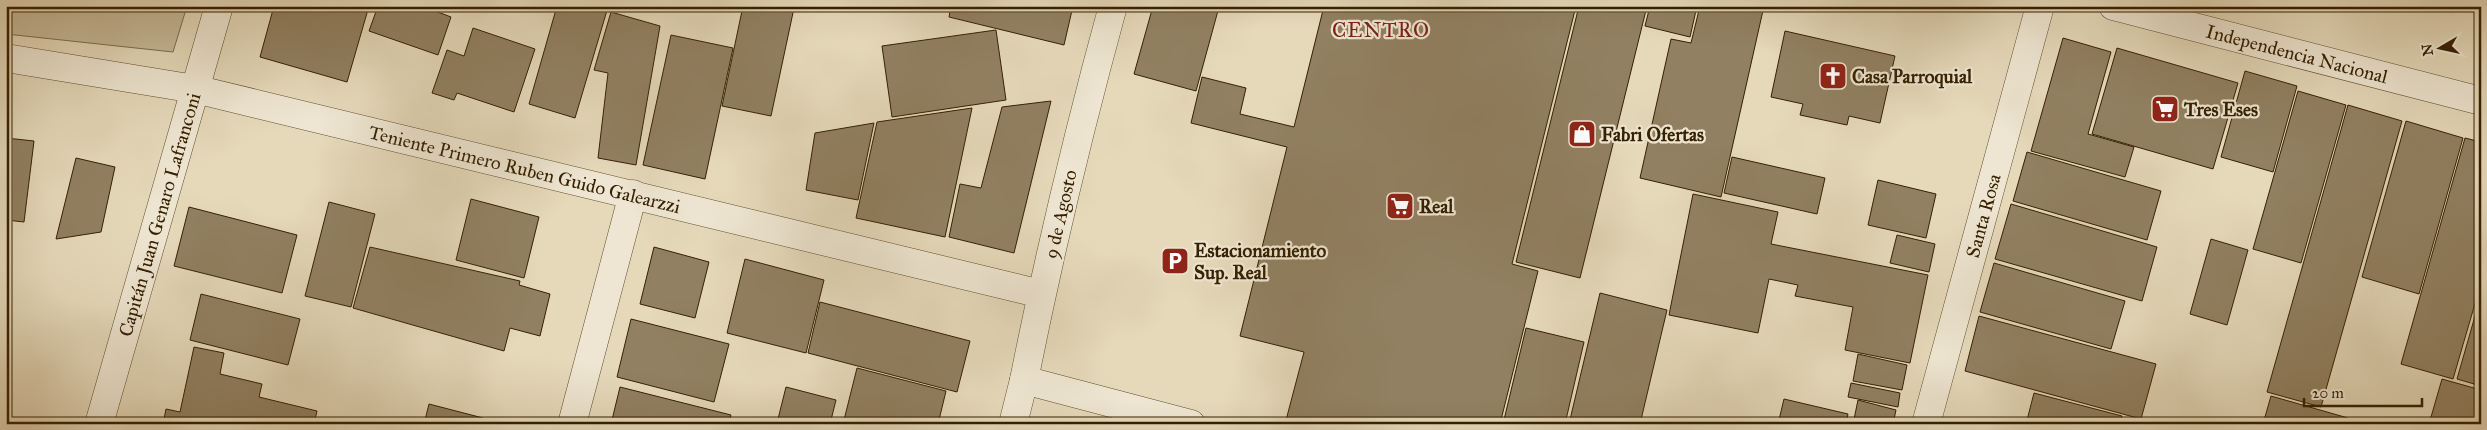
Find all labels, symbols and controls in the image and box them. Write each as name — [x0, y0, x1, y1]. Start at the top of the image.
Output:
district label: CENTRO — [1332, 17, 1430, 43]
street label: Independencia Nacional — [2204, 19, 2391, 89]
north arrow — [2414, 22, 2464, 72]
text: N — [2418, 43, 2437, 57]
church icon: Casa Parroquial — [1818, 61, 1848, 91]
place label: Casa Parroquial — [1852, 65, 1973, 89]
street label: Capitán Juan Genaro Lafranconi — [114, 90, 206, 339]
supermarket icon: Tres Eses — [2150, 94, 2180, 124]
place label: Tres Eses — [2183, 98, 2258, 121]
shop icon: Fabri Ofertas — [1567, 119, 1597, 149]
street label: Teniente Primero Ruben Guido Galearzzi — [367, 121, 683, 218]
place label: Fabri Ofertas — [1601, 123, 1704, 146]
street label: 9 de Agosto — [1039, 167, 1083, 261]
street label: Santa Rosa — [1961, 170, 2006, 260]
supermarket icon: Real — [1385, 191, 1415, 221]
place label: Real — [1419, 195, 1454, 218]
place label: Estacionamiento Sup. Real — [1194, 239, 1326, 285]
parking icon: Estacionamiento Sup. Real — [1160, 246, 1190, 276]
scale bar — [2304, 375, 2422, 407]
text: 20 m — [2312, 384, 2344, 402]

